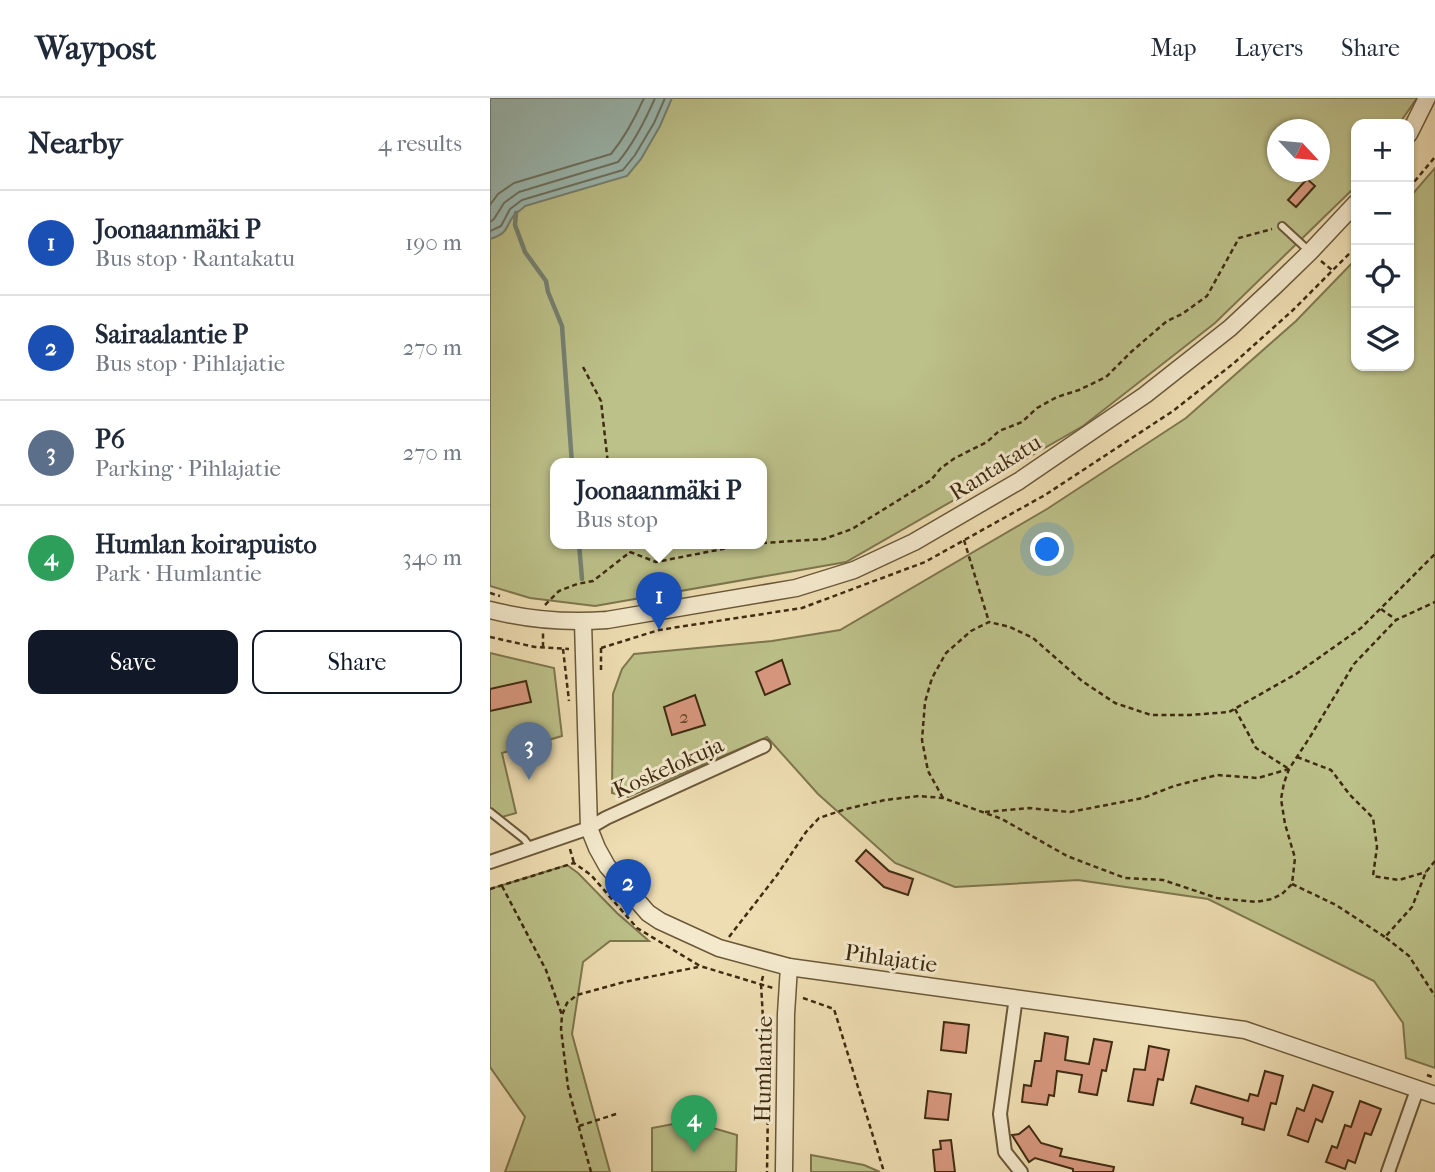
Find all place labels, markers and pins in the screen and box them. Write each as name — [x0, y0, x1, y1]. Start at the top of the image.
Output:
pin: 1 — [636, 572, 682, 630]
pin: 3 — [506, 722, 552, 780]
pin: 2 — [605, 859, 651, 917]
pin: 4 — [671, 1095, 717, 1153]

